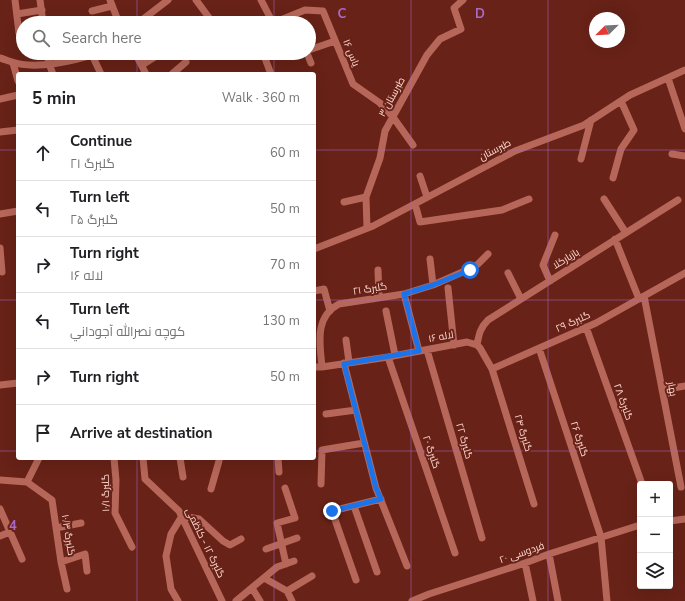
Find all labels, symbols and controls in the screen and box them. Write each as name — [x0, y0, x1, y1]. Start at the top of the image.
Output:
text: C — [338, 5, 347, 23]
text: D — [475, 5, 485, 23]
north arrow — [589, 12, 625, 48]
search box — [16, 16, 316, 60]
icon: search — [30, 27, 52, 49]
text: Search here — [62, 28, 142, 48]
street label: یاس ۱۶ — [339, 37, 363, 69]
street label: طبرستان ۳ — [375, 75, 409, 119]
text: 5 min — [32, 87, 76, 110]
text: Walk · 360 m — [222, 89, 300, 107]
text: Continue — [70, 131, 132, 151]
street label: طبرستان — [477, 136, 513, 164]
icon: ahead — [32, 142, 54, 164]
text: 60 m — [270, 144, 300, 162]
text: گلبرگ ۲۱ — [70, 155, 115, 173]
text: Turn left — [70, 187, 129, 207]
icon: left — [32, 198, 54, 220]
text: 50 m — [270, 200, 300, 218]
text: گلبرگ ۲۵ — [70, 211, 118, 229]
text: Turn right — [70, 243, 139, 263]
street label: بازیارکلا — [550, 245, 582, 273]
icon: right — [32, 254, 54, 276]
text: 70 m — [270, 256, 300, 274]
route start — [461, 261, 479, 279]
text: لاله ۱۶ — [70, 267, 103, 285]
street label: گلبرگ ۲۱ — [352, 279, 388, 299]
text: Turn left — [70, 299, 129, 319]
street label: گلبرگ ۲۹ — [553, 308, 593, 336]
icon: left — [32, 310, 54, 332]
text: 130 m — [262, 312, 300, 330]
text: كوچه نصرالله آجوداني — [70, 323, 185, 341]
street label: لاله ۱۶ — [427, 328, 455, 346]
icon: right — [32, 366, 54, 388]
text: Turn right — [70, 367, 139, 387]
text: 50 m — [270, 368, 300, 386]
street label: بهار — [664, 379, 680, 398]
street label: گلبرگ ۲۸ — [610, 382, 636, 422]
street label: گلبرگ ۲۴ — [511, 413, 535, 453]
street label: گلبرگ ۲۶ — [567, 420, 591, 458]
street label: گلبرگ ۲۲ — [452, 421, 476, 461]
icon: arrive — [32, 422, 54, 444]
text: Arrive at destination — [70, 423, 213, 443]
street label: گلبرگ ۲۰ — [419, 434, 443, 470]
street label: گلبرگ ۱۰/۱ — [99, 474, 113, 512]
map controls — [637, 481, 673, 589]
button: + — [637, 481, 673, 517]
route end — [323, 502, 341, 520]
street label: گلبرگ ۱۲ - کاظمی — [182, 506, 228, 580]
street label: گلبرگ ۱۰/۳ — [58, 513, 78, 557]
text: 4 — [9, 517, 17, 535]
button: − — [637, 517, 673, 553]
street label: فردوسی ۲۰ — [498, 539, 546, 567]
button: layers — [637, 553, 673, 589]

